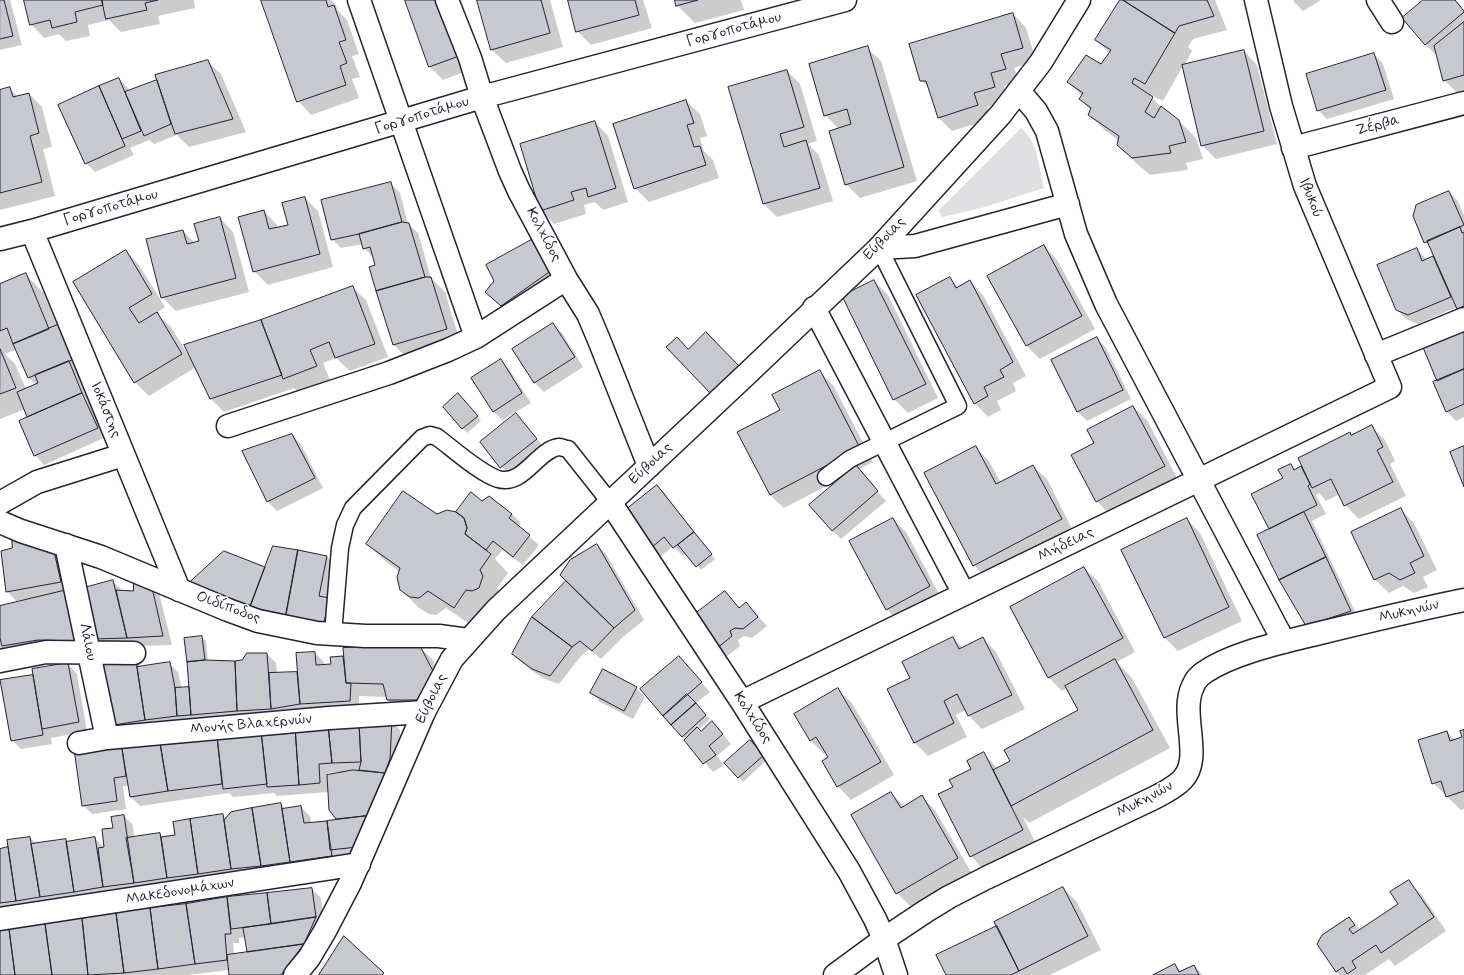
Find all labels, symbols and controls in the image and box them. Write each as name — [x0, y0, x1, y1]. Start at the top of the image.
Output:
street label: Γοργοποτάμου — [684, 9, 784, 51]
street label: Γοργοποτάμου — [373, 93, 471, 139]
street label: Ζέρβα — [1354, 112, 1402, 140]
street label: Ιβυκού — [1294, 175, 1326, 221]
street label: Γοργοποτάμου — [62, 186, 160, 230]
street label: Κολχίδος — [521, 205, 565, 265]
street label: Εύβοιας — [860, 214, 910, 264]
street label: Ιοκάστης — [86, 379, 124, 441]
street label: Εύβοιας — [625, 439, 677, 489]
street label: Μήδειας — [1035, 524, 1097, 566]
street label: Οιδίποδος — [193, 588, 263, 628]
street label: Μυκηνών — [1377, 596, 1441, 628]
street label: Λάιου — [74, 621, 100, 663]
street label: Εύβοιας — [412, 671, 452, 727]
street label: Κολχίδος — [728, 689, 776, 747]
street label: Μονής Βλαχερνών — [189, 711, 313, 739]
street label: Μυκηνών — [1114, 778, 1176, 822]
street label: Μακεδονομάχων — [125, 875, 235, 909]

